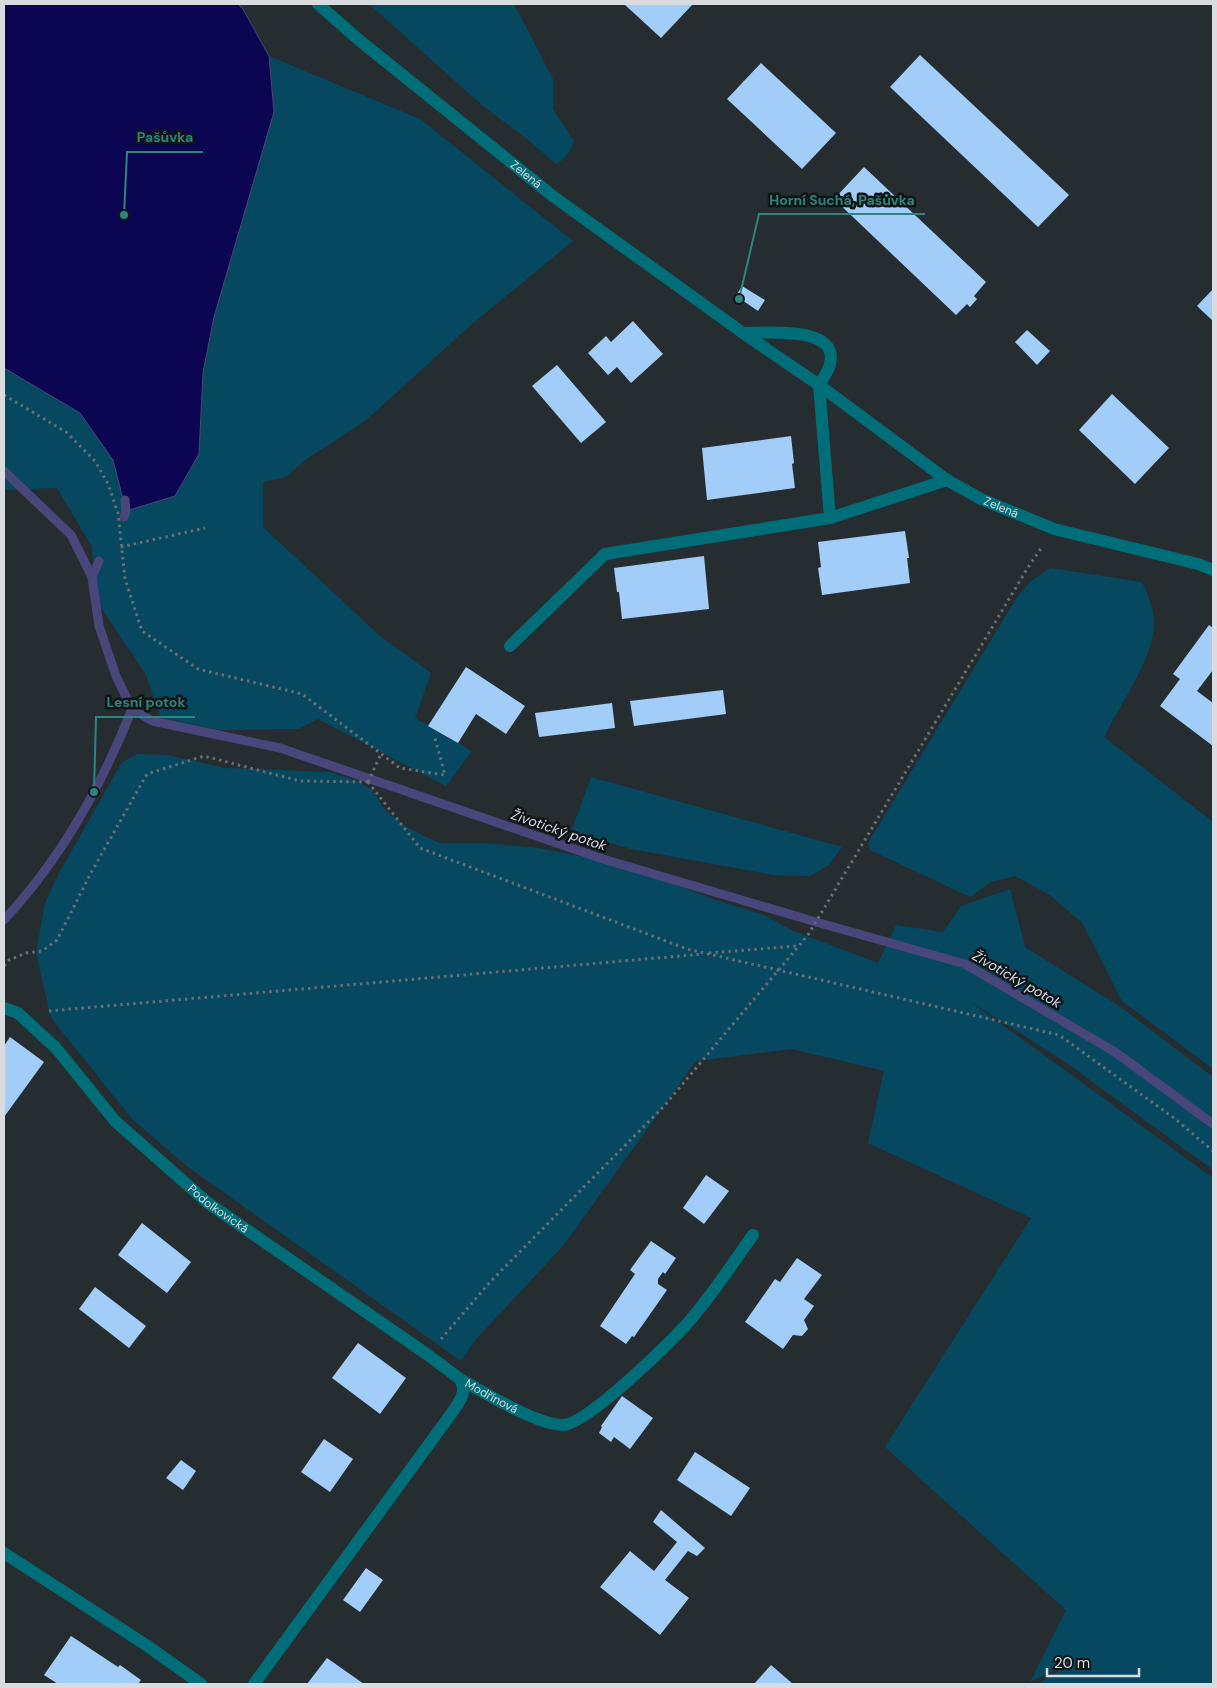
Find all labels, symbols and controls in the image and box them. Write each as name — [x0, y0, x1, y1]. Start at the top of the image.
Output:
callout: Pašůvka — [127, 123, 203, 152]
text: Pašůvka — [137, 128, 193, 146]
street label: Zelená — [507, 157, 545, 192]
callout: Horní Suchá, Pašůvka — [759, 185, 925, 214]
text: Horní Suchá, Pašůvka — [769, 191, 915, 209]
street label: Zelená — [981, 493, 1021, 522]
callout: Lesní potok — [96, 688, 195, 717]
text: Lesní potok — [107, 693, 185, 711]
water label: Životický potok — [509, 805, 610, 855]
water label: Životický potok — [969, 946, 1065, 1012]
street label: Podolkovická — [184, 1181, 252, 1237]
street label: Modřínová — [462, 1375, 521, 1417]
scale bar — [1047, 1646, 1140, 1678]
text: 20 m — [1054, 1653, 1090, 1673]

